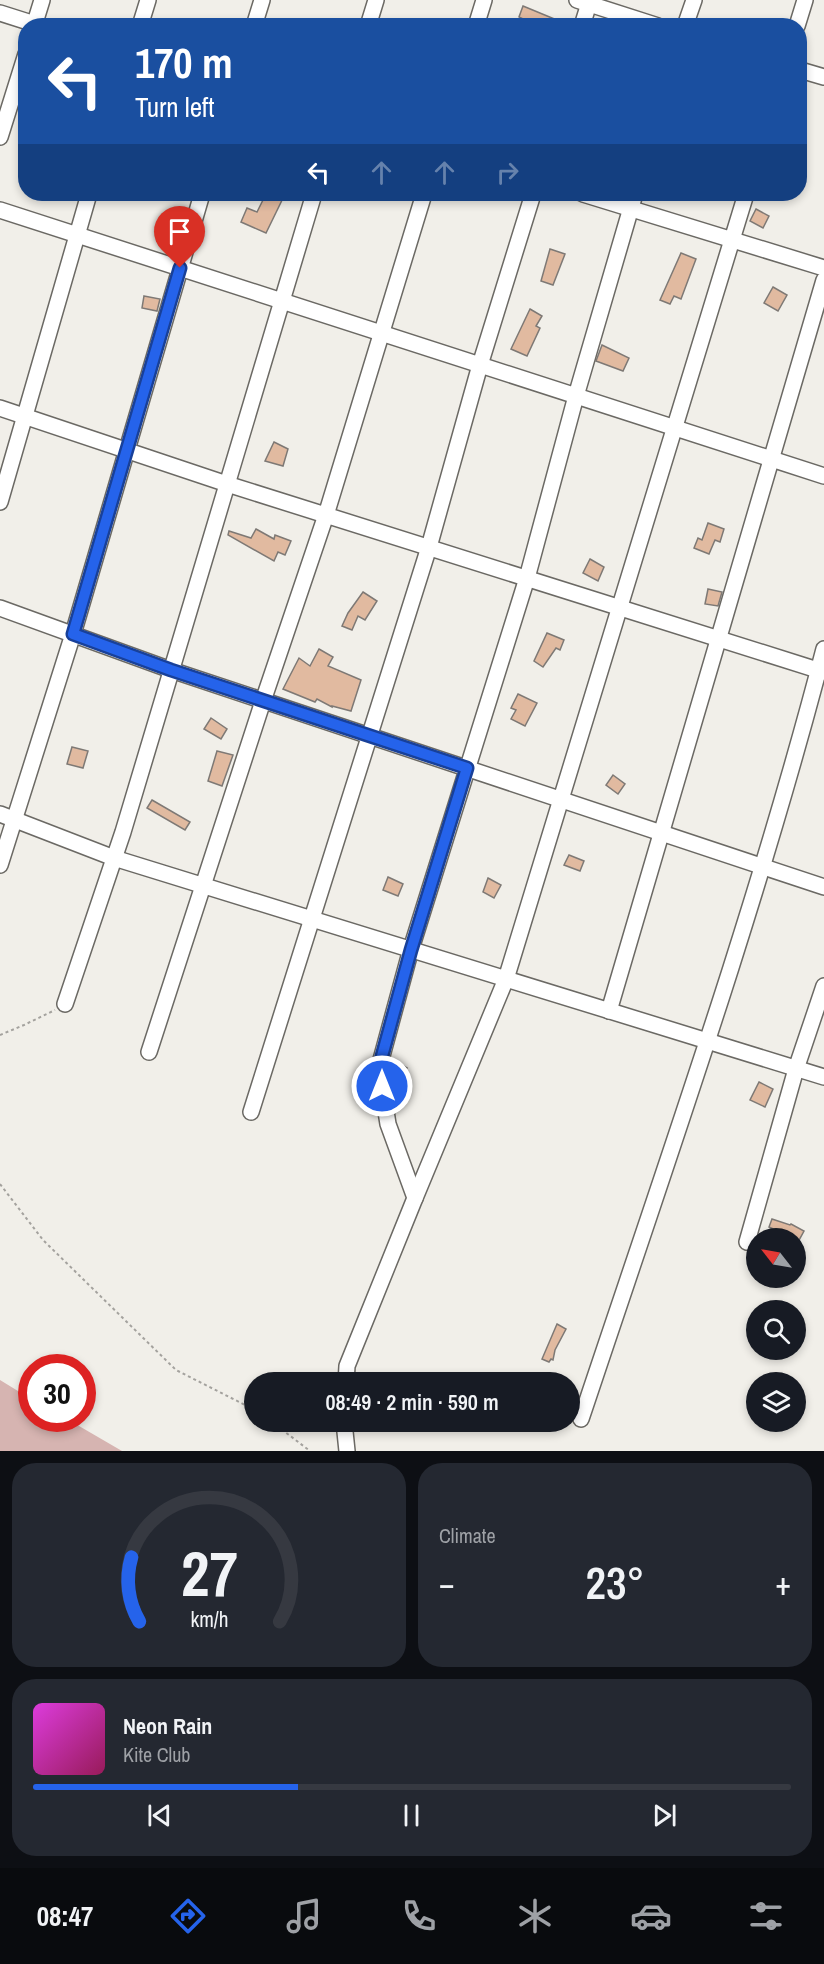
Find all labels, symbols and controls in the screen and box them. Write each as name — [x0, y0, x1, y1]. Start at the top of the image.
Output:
text: 170 m — [135, 35, 233, 91]
icon: left — [36, 42, 114, 120]
text: Turn left — [135, 89, 214, 125]
icon: left — [302, 156, 335, 189]
icon: ahead — [365, 156, 398, 189]
icon: ahead — [428, 156, 461, 189]
icon: right — [491, 156, 524, 189]
pin — [154, 206, 205, 268]
icon: arrive — [163, 215, 196, 248]
position arrow — [350, 1054, 414, 1118]
north arrow — [746, 1228, 806, 1288]
map controls — [746, 1228, 806, 1432]
button: search — [746, 1300, 806, 1360]
speed limit sign: 30 — [18, 1354, 96, 1432]
button: layers — [746, 1372, 806, 1432]
text: 08:49 · 2 min · 590 m — [325, 1387, 499, 1417]
text: Climate — [439, 1522, 496, 1549]
text: 27 — [181, 1531, 237, 1615]
text: 23° — [585, 1552, 645, 1613]
text: − — [439, 1561, 455, 1605]
text: + — [775, 1561, 791, 1605]
text: km/h — [190, 1605, 228, 1634]
text: Neon Rain — [123, 1711, 212, 1741]
text: Kite Club — [123, 1741, 190, 1768]
icon: previous — [143, 1799, 176, 1832]
icon: pause — [395, 1799, 428, 1832]
icon: next — [648, 1799, 681, 1832]
icon: directions — [167, 1895, 209, 1937]
icon: music — [283, 1895, 325, 1937]
icon: phone — [398, 1895, 440, 1937]
icon: climate — [514, 1895, 556, 1937]
icon: car — [630, 1895, 672, 1937]
icon: filters — [745, 1895, 787, 1937]
text: 08:47 — [37, 1898, 93, 1934]

